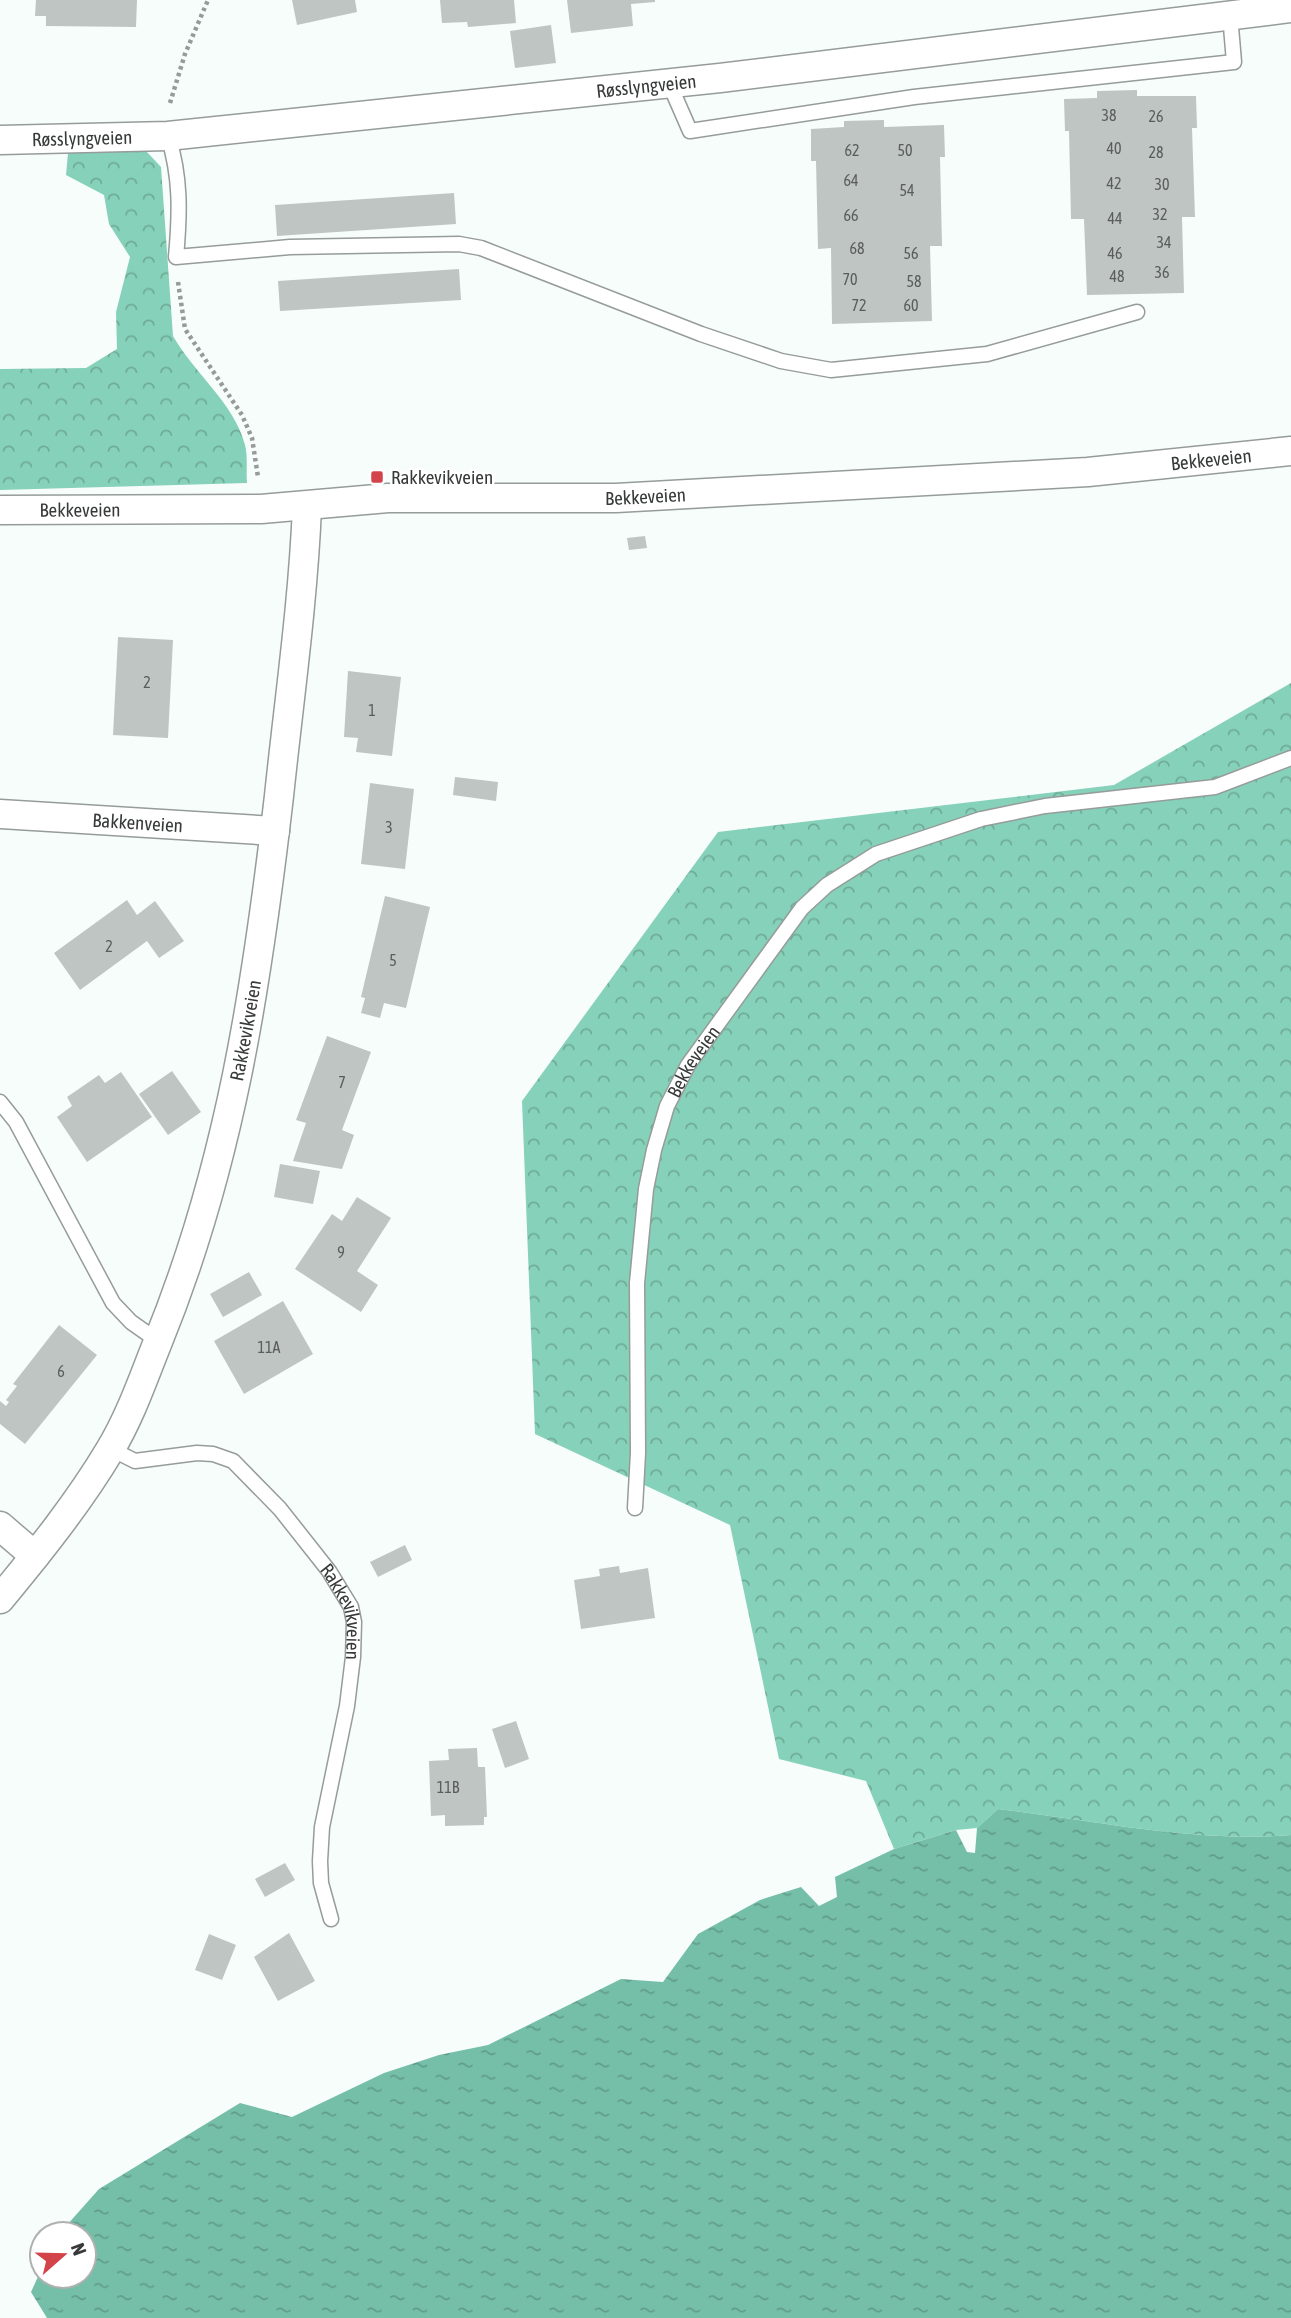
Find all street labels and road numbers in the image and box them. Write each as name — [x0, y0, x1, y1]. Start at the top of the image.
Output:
street label: Røsslyngveien — [595, 70, 697, 102]
street label: Røsslyngveien — [31, 126, 132, 150]
street label: Bekkeveien — [1170, 444, 1253, 474]
street label: Bekkeveien — [605, 483, 687, 509]
street label: Bekkeveien — [39, 499, 121, 521]
street label: Bakkenveien — [92, 809, 184, 836]
street label: Rakkevikveien — [225, 978, 265, 1083]
street label: Bekkeveien — [662, 1021, 724, 1101]
street label: Rakkevikveien — [316, 1559, 365, 1660]

